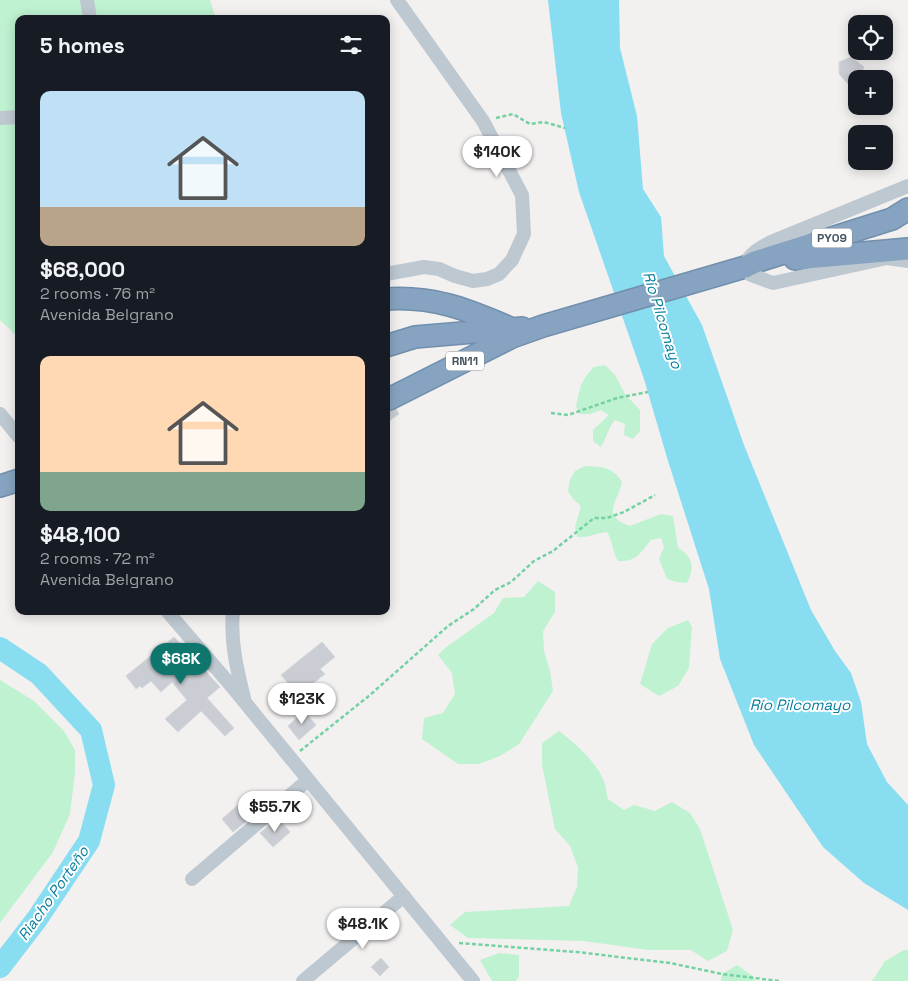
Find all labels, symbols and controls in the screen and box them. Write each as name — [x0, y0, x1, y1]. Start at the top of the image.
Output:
map controls — [848, 15, 893, 170]
button: locate — [848, 15, 893, 60]
icon: filters — [337, 31, 365, 59]
text: 5 homes — [40, 32, 125, 59]
button: + — [848, 70, 893, 115]
icon: home — [158, 123, 248, 213]
button: − — [848, 125, 893, 170]
pin: $140K — [462, 136, 532, 178]
text: $140K — [473, 141, 521, 162]
road number: PY09 — [812, 228, 852, 248]
text: $68,000 — [40, 256, 125, 283]
water label: Río Pilcomayo — [639, 269, 687, 372]
text: 2 rooms · 76 m² — [40, 283, 155, 304]
text: Avenida Belgrano — [40, 304, 174, 325]
road number: RN11 — [446, 352, 484, 371]
icon: home — [158, 388, 248, 478]
text: $48,100 — [40, 521, 120, 548]
text: 2 rooms · 72 m² — [40, 548, 155, 569]
text: Avenida Belgrano — [40, 569, 174, 590]
pin: $68K — [151, 642, 211, 685]
text: $68K — [161, 648, 201, 669]
pin: $123K — [267, 682, 337, 725]
text: $123K — [279, 688, 325, 709]
water label: Río Pilcomayo — [750, 695, 851, 714]
pin: $55.7K — [234, 790, 316, 833]
text: $55.7K — [249, 796, 301, 817]
water label: Riacho Porteño — [14, 842, 93, 944]
pin: $48.1K — [322, 908, 404, 950]
text: $48.1K — [338, 913, 388, 934]

